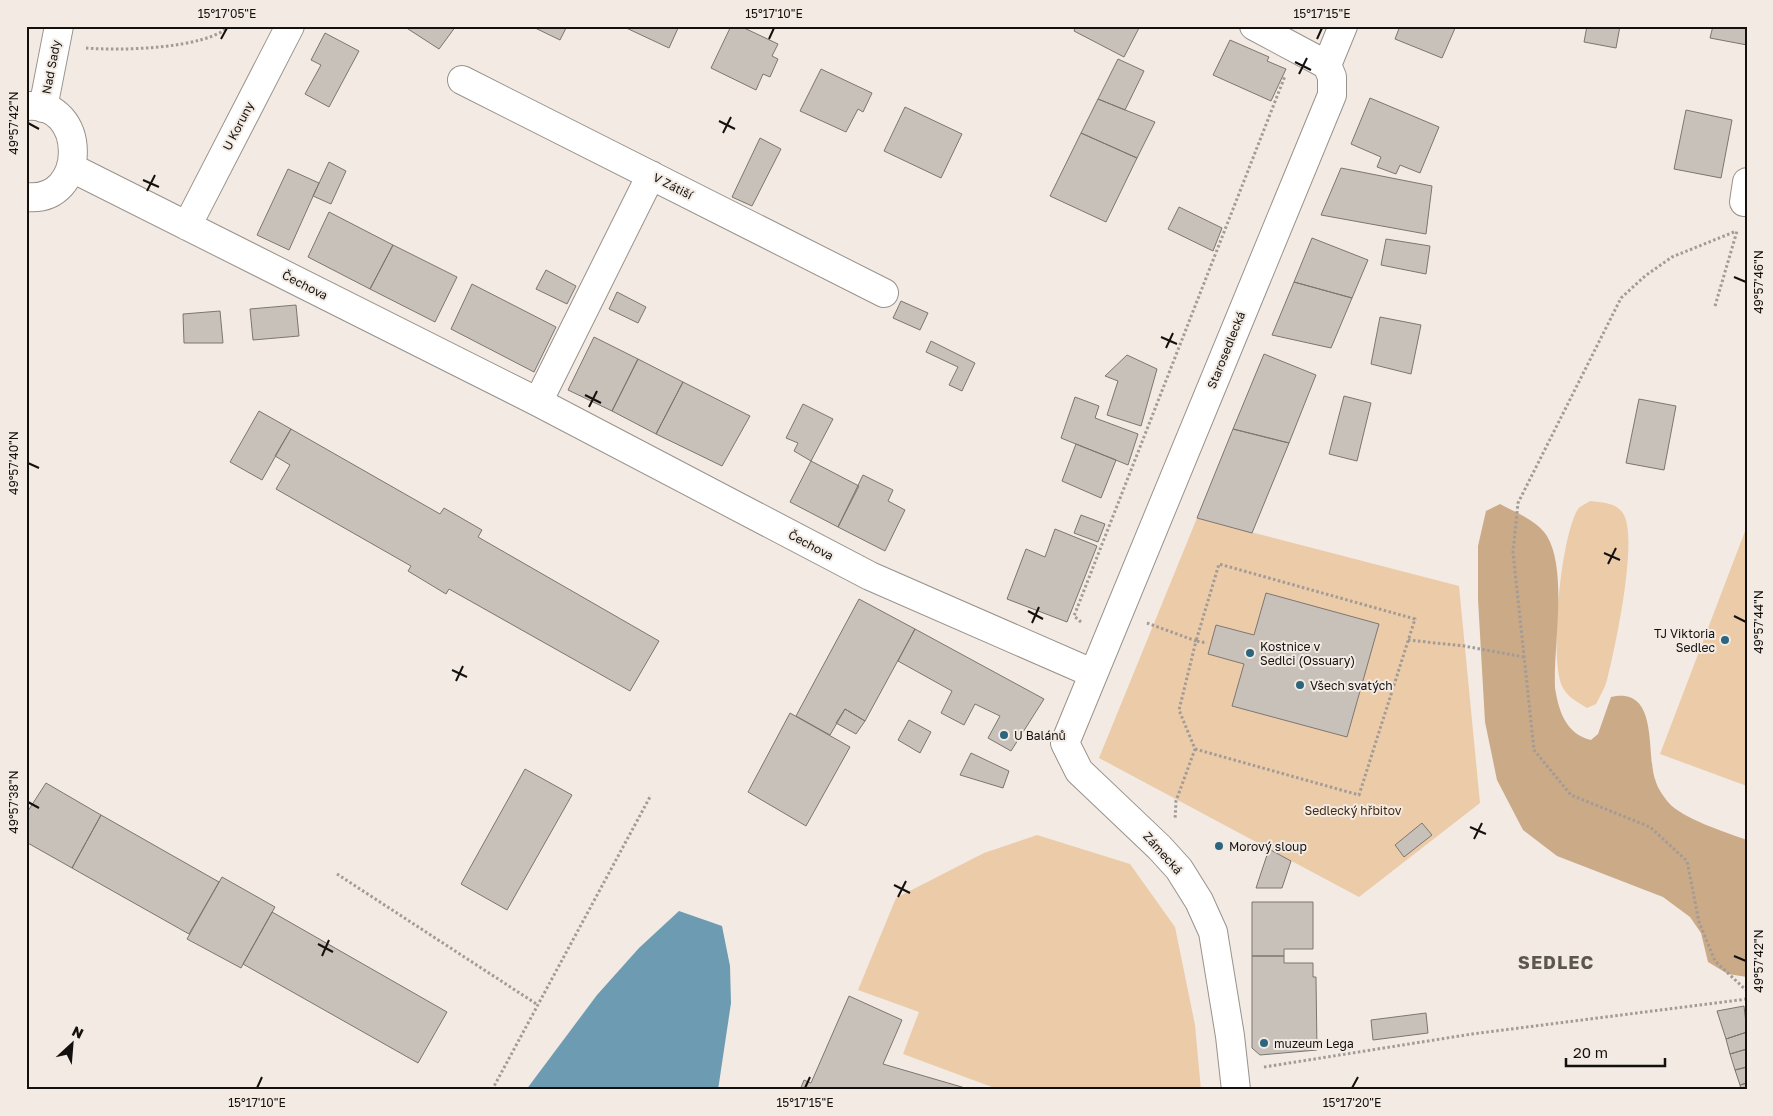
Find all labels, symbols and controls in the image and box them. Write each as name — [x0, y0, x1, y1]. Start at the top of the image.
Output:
text: 15°17'05"E — [198, 6, 256, 21]
text: 15°17'10"E — [745, 6, 803, 21]
text: 15°17'15"E — [1293, 6, 1351, 21]
street label: Nad Sady — [38, 38, 64, 95]
text: 49°57'42"N — [6, 91, 21, 155]
street label: U Koruny — [219, 99, 257, 153]
street label: V Zátiší — [651, 170, 696, 203]
text: 49°57'46"N — [1751, 250, 1766, 314]
street label: Čechova — [280, 267, 330, 303]
street label: Starosedlecká — [1204, 309, 1248, 391]
text: 49°57'40"N — [6, 431, 21, 495]
street label: Čechova — [786, 527, 836, 563]
text: 49°57'44"N — [1751, 590, 1766, 654]
place label: TJ Viktoria Sedlec — [1654, 626, 1715, 655]
marker: TJ Viktoria Sedlec — [1719, 634, 1731, 646]
place label: Kostnice v Sedlci (Ossuary) — [1260, 639, 1355, 668]
marker: Kostnice v Sedlci (Ossuary) — [1244, 647, 1256, 659]
place label: Všech svatých — [1310, 678, 1393, 693]
marker: Všech svatých — [1294, 679, 1306, 691]
place label: U Balánů — [1014, 728, 1066, 743]
marker: U Balánů — [998, 729, 1010, 741]
text: 49°57'38"N — [6, 770, 21, 834]
park label: Sedlecký hřbitov — [1305, 803, 1402, 818]
street label: Zámecká — [1140, 829, 1186, 877]
place label: Morový sloup — [1229, 839, 1307, 854]
marker: Morový sloup — [1213, 840, 1225, 852]
text: 49°57'42"N — [1751, 929, 1766, 993]
district label: SEDLEC — [1518, 951, 1594, 973]
north arrow — [48, 1018, 98, 1068]
text: N — [69, 1022, 86, 1042]
place label: muzeum Lega — [1274, 1036, 1354, 1051]
scale bar — [1566, 1036, 1664, 1068]
marker: muzeum Lega — [1258, 1037, 1270, 1049]
text: 20 m — [1573, 1043, 1608, 1061]
text: 15°17'10"E — [228, 1095, 286, 1110]
text: 15°17'15"E — [776, 1095, 834, 1110]
text: 15°17'20"E — [1323, 1095, 1381, 1110]

